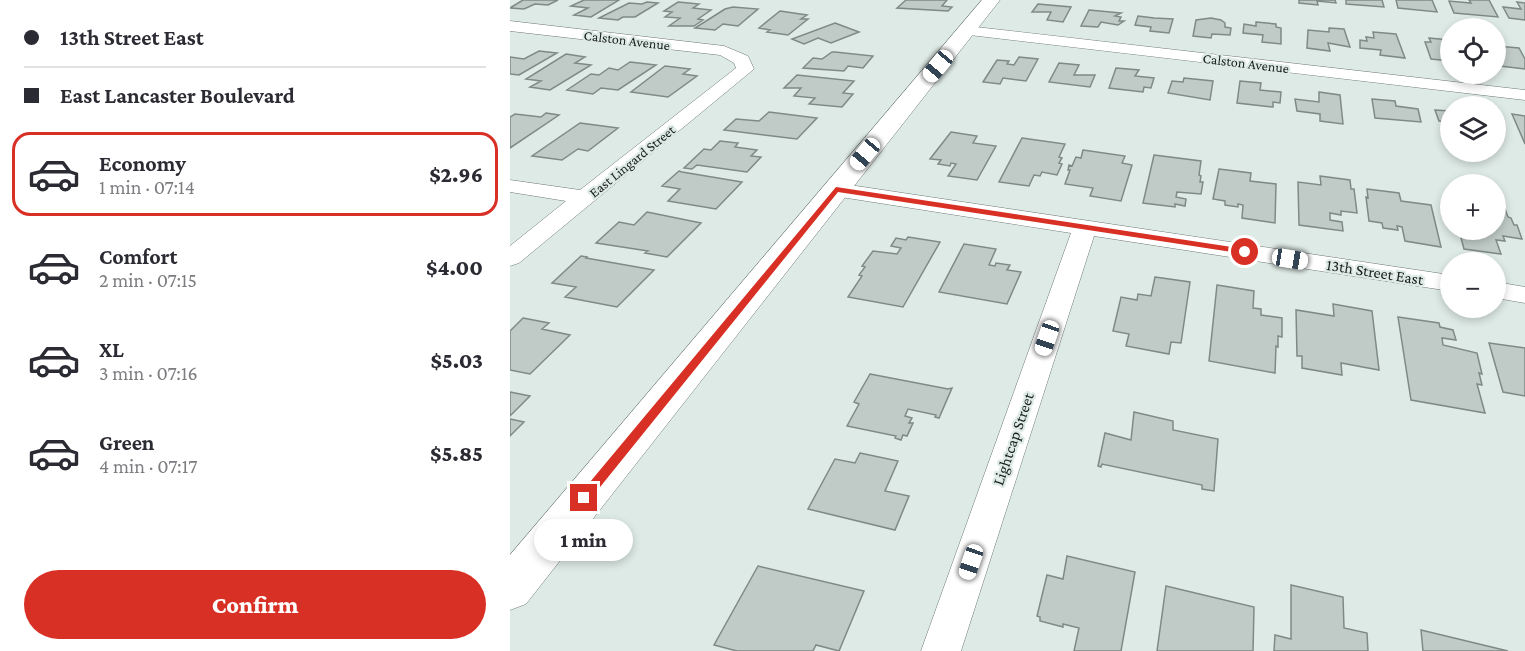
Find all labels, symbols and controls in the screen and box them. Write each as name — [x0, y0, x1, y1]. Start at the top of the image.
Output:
map controls — [1440, 18, 1506, 318]
button: locate — [1440, 18, 1506, 84]
text: 13th Street East — [60, 25, 204, 50]
street label: Calston Avenue — [583, 27, 671, 53]
car — [920, 46, 956, 86]
street label: Calston Avenue — [1202, 50, 1290, 76]
text: East Lancaster Boulevard — [60, 83, 295, 108]
button: layers — [1440, 96, 1506, 162]
street label: East Lingard Street — [586, 121, 678, 200]
car — [847, 134, 883, 174]
icon: car — [27, 147, 81, 201]
text: Economy — [99, 151, 186, 176]
text: $2.96 — [429, 162, 483, 187]
button: + — [1440, 174, 1506, 240]
text: 1 min · 07:14 — [99, 176, 195, 198]
route start — [1231, 238, 1258, 265]
icon: car — [27, 240, 81, 294]
text: Comfort — [99, 244, 177, 269]
car — [1271, 247, 1309, 271]
button: − — [1440, 252, 1506, 318]
text: $4.00 — [426, 255, 483, 280]
street label: 13th Street East — [1325, 256, 1425, 288]
text: 2 min · 07:15 — [99, 269, 197, 291]
car — [1033, 318, 1061, 358]
icon: car — [27, 333, 81, 387]
text: XL — [99, 337, 124, 362]
text: $5.03 — [431, 348, 483, 373]
text: 3 min · 07:16 — [99, 362, 198, 384]
street label: Lightcap Street — [989, 390, 1038, 488]
icon: car — [27, 426, 81, 480]
text: Green — [99, 430, 155, 455]
text: $5.85 — [430, 441, 483, 466]
text: 4 min · 07:17 — [99, 455, 198, 477]
route end — [570, 484, 597, 511]
callout: 1 min — [535, 519, 634, 561]
text: 1 min — [560, 529, 607, 551]
car — [957, 542, 985, 582]
button: Confirm — [24, 570, 486, 639]

